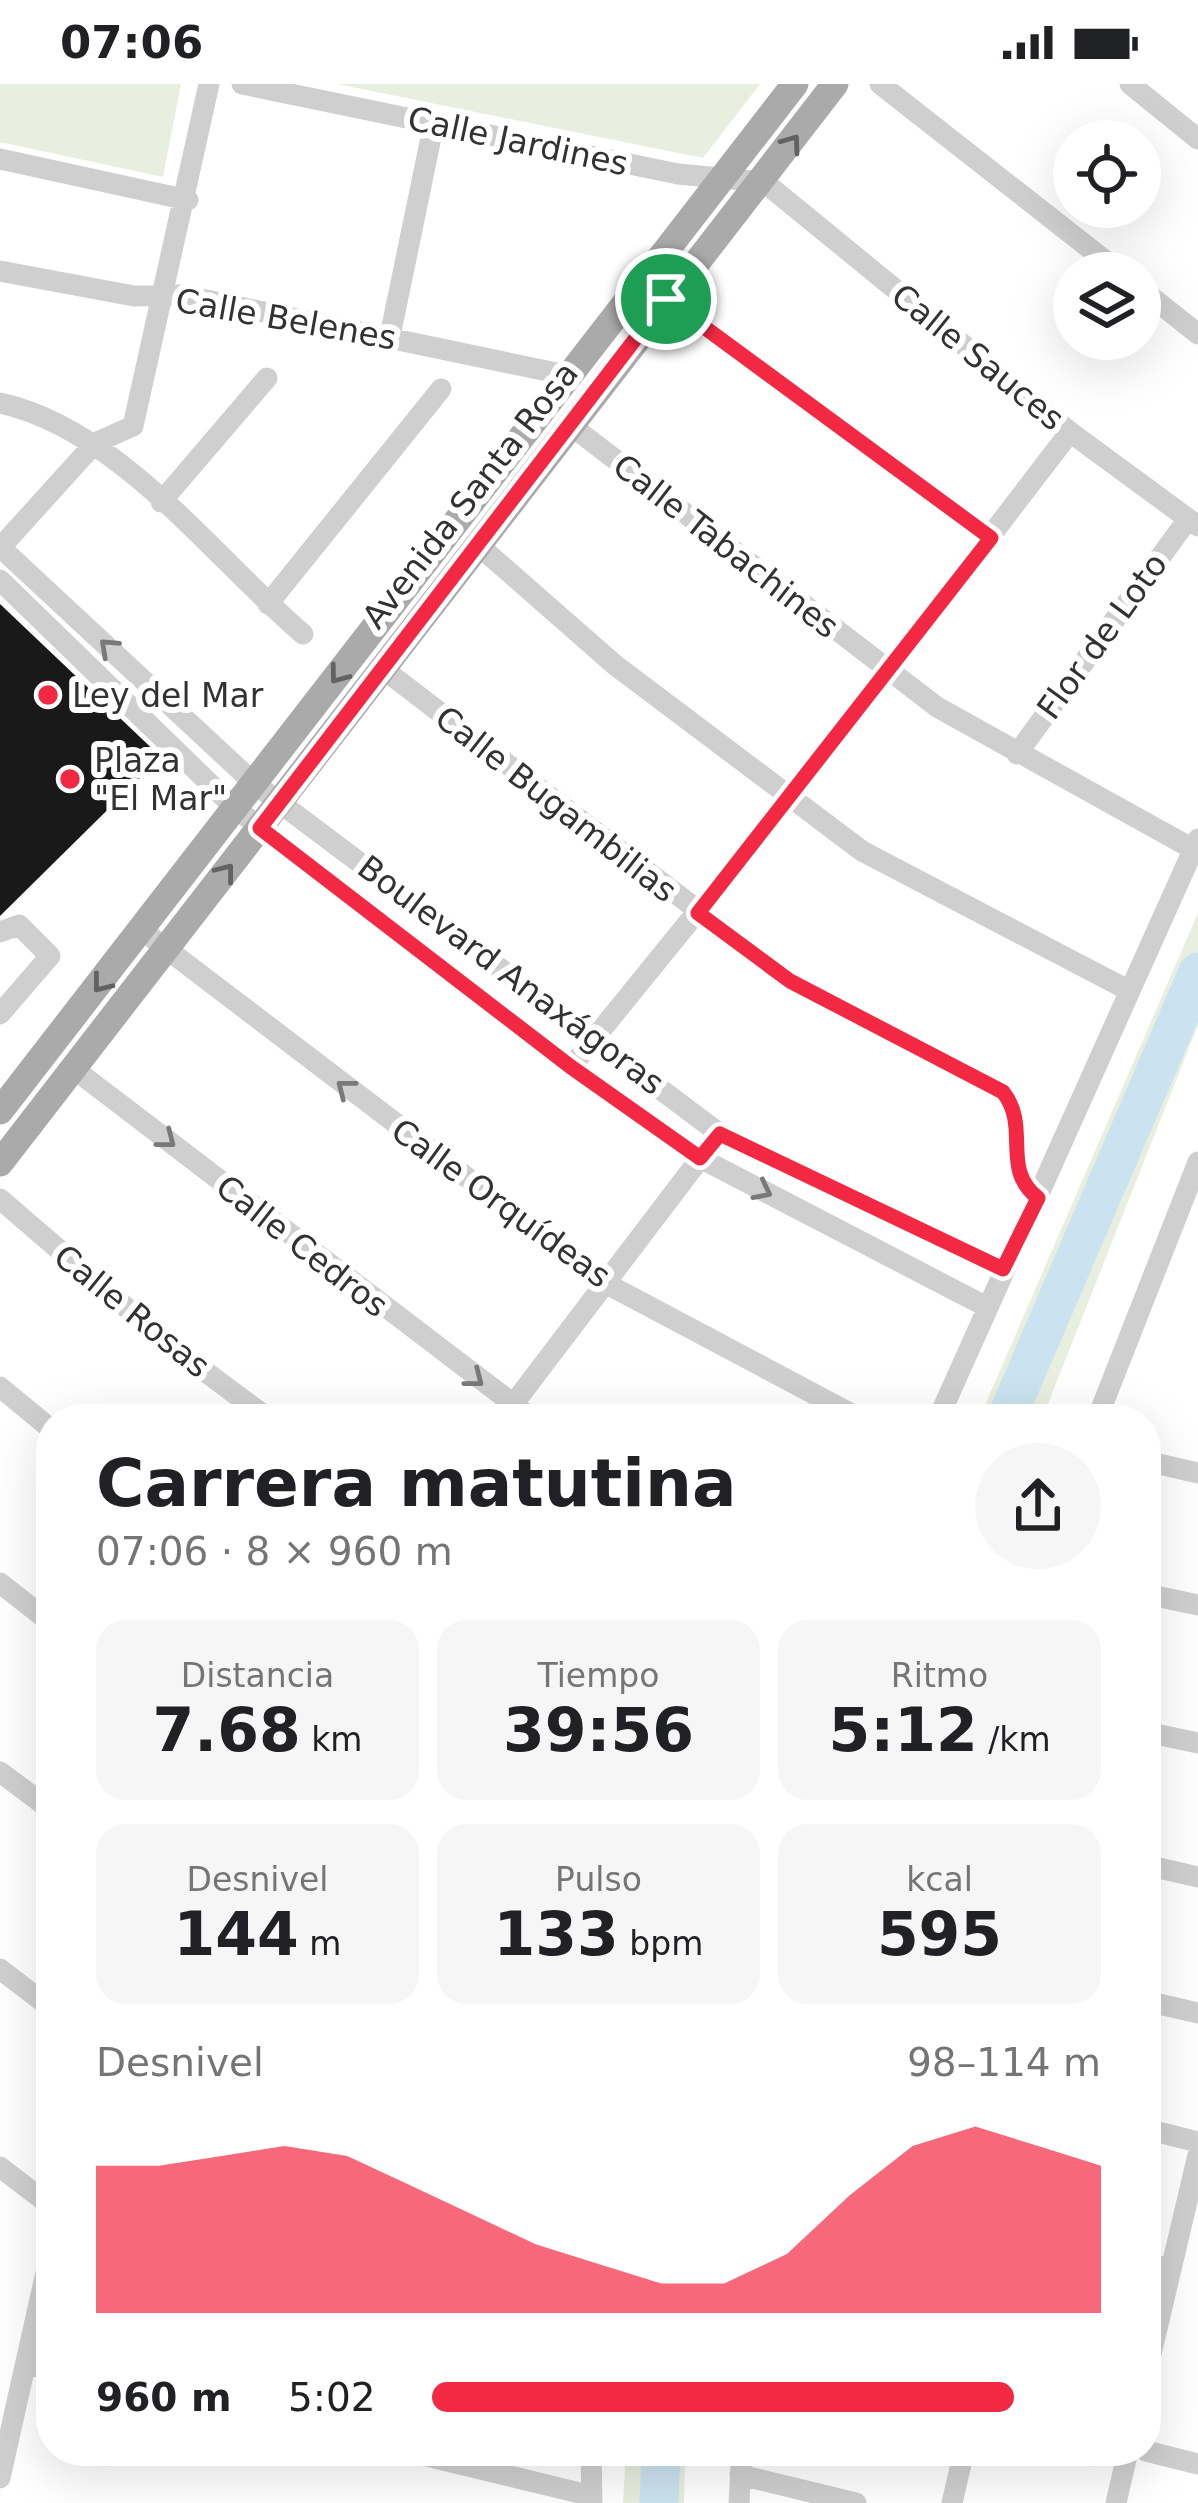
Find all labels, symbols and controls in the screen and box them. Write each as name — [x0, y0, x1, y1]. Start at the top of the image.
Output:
text: 07:06 — [60, 16, 203, 69]
street label: Calle Jardines — [404, 99, 632, 183]
map controls — [1053, 120, 1161, 360]
button: locate — [1053, 120, 1161, 228]
one-way arrow — [777, 135, 799, 156]
pin — [615, 248, 717, 350]
button: layers — [1053, 252, 1161, 360]
icon: arrive — [633, 266, 699, 332]
street label: Calle Sauces — [884, 276, 1072, 438]
street label: Calle Belenes — [173, 280, 399, 358]
street label: Avenida Santa Rosa — [354, 354, 586, 636]
street label: Calle Tabachines — [606, 446, 846, 646]
street label: Flor de Loto — [1029, 546, 1175, 726]
one-way arrow — [100, 640, 121, 661]
one-way arrow — [331, 661, 353, 683]
place label: Ley del Mar — [72, 676, 264, 715]
marker: Ley del Mar — [35, 682, 61, 708]
street label: Calle Bugambilias — [428, 698, 684, 910]
place label: Plaza "El Mar" — [94, 741, 227, 818]
marker: Plaza "El Mar" — [57, 766, 83, 792]
street label: Boulevard Anaxágoras — [350, 847, 672, 1103]
one-way arrow — [212, 863, 233, 885]
one-way arrow — [94, 971, 115, 993]
one-way arrow — [337, 1081, 359, 1102]
street label: Calle Orquídeas — [384, 1110, 618, 1296]
one-way arrow — [153, 1126, 175, 1148]
street label: Calle Cedros — [208, 1167, 396, 1325]
one-way arrow — [750, 1177, 771, 1200]
street label: Calle Rosas — [46, 1236, 218, 1386]
one-way arrow — [461, 1365, 483, 1386]
button: share — [975, 1443, 1101, 1569]
text: Carrera matutina — [96, 1445, 736, 1522]
text: 07:06 · 8 × 960 m — [96, 1529, 453, 1574]
text: Distancia — [181, 1656, 334, 1695]
text: Tiempo — [538, 1656, 659, 1695]
text: Ritmo — [891, 1656, 988, 1695]
text: 7.68 — [153, 1695, 301, 1765]
text: 39:56 — [503, 1695, 694, 1765]
text: 5:12 — [828, 1695, 978, 1765]
text: km — [301, 1720, 362, 1759]
text: /km — [978, 1720, 1051, 1759]
text: Desnivel — [187, 1860, 329, 1899]
text: Pulso — [555, 1860, 642, 1899]
text: kcal — [906, 1860, 973, 1899]
text: 144 — [174, 1899, 299, 1969]
text: 133 — [494, 1899, 619, 1969]
text: 595 — [877, 1899, 1002, 1969]
text: m — [299, 1924, 341, 1963]
text: bpm — [619, 1924, 703, 1963]
text: Desnivel — [96, 2040, 264, 2085]
text: 98–114 m — [907, 2040, 1101, 2085]
text: 960 m — [96, 2375, 232, 2420]
text: 5:02 — [288, 2375, 376, 2420]

